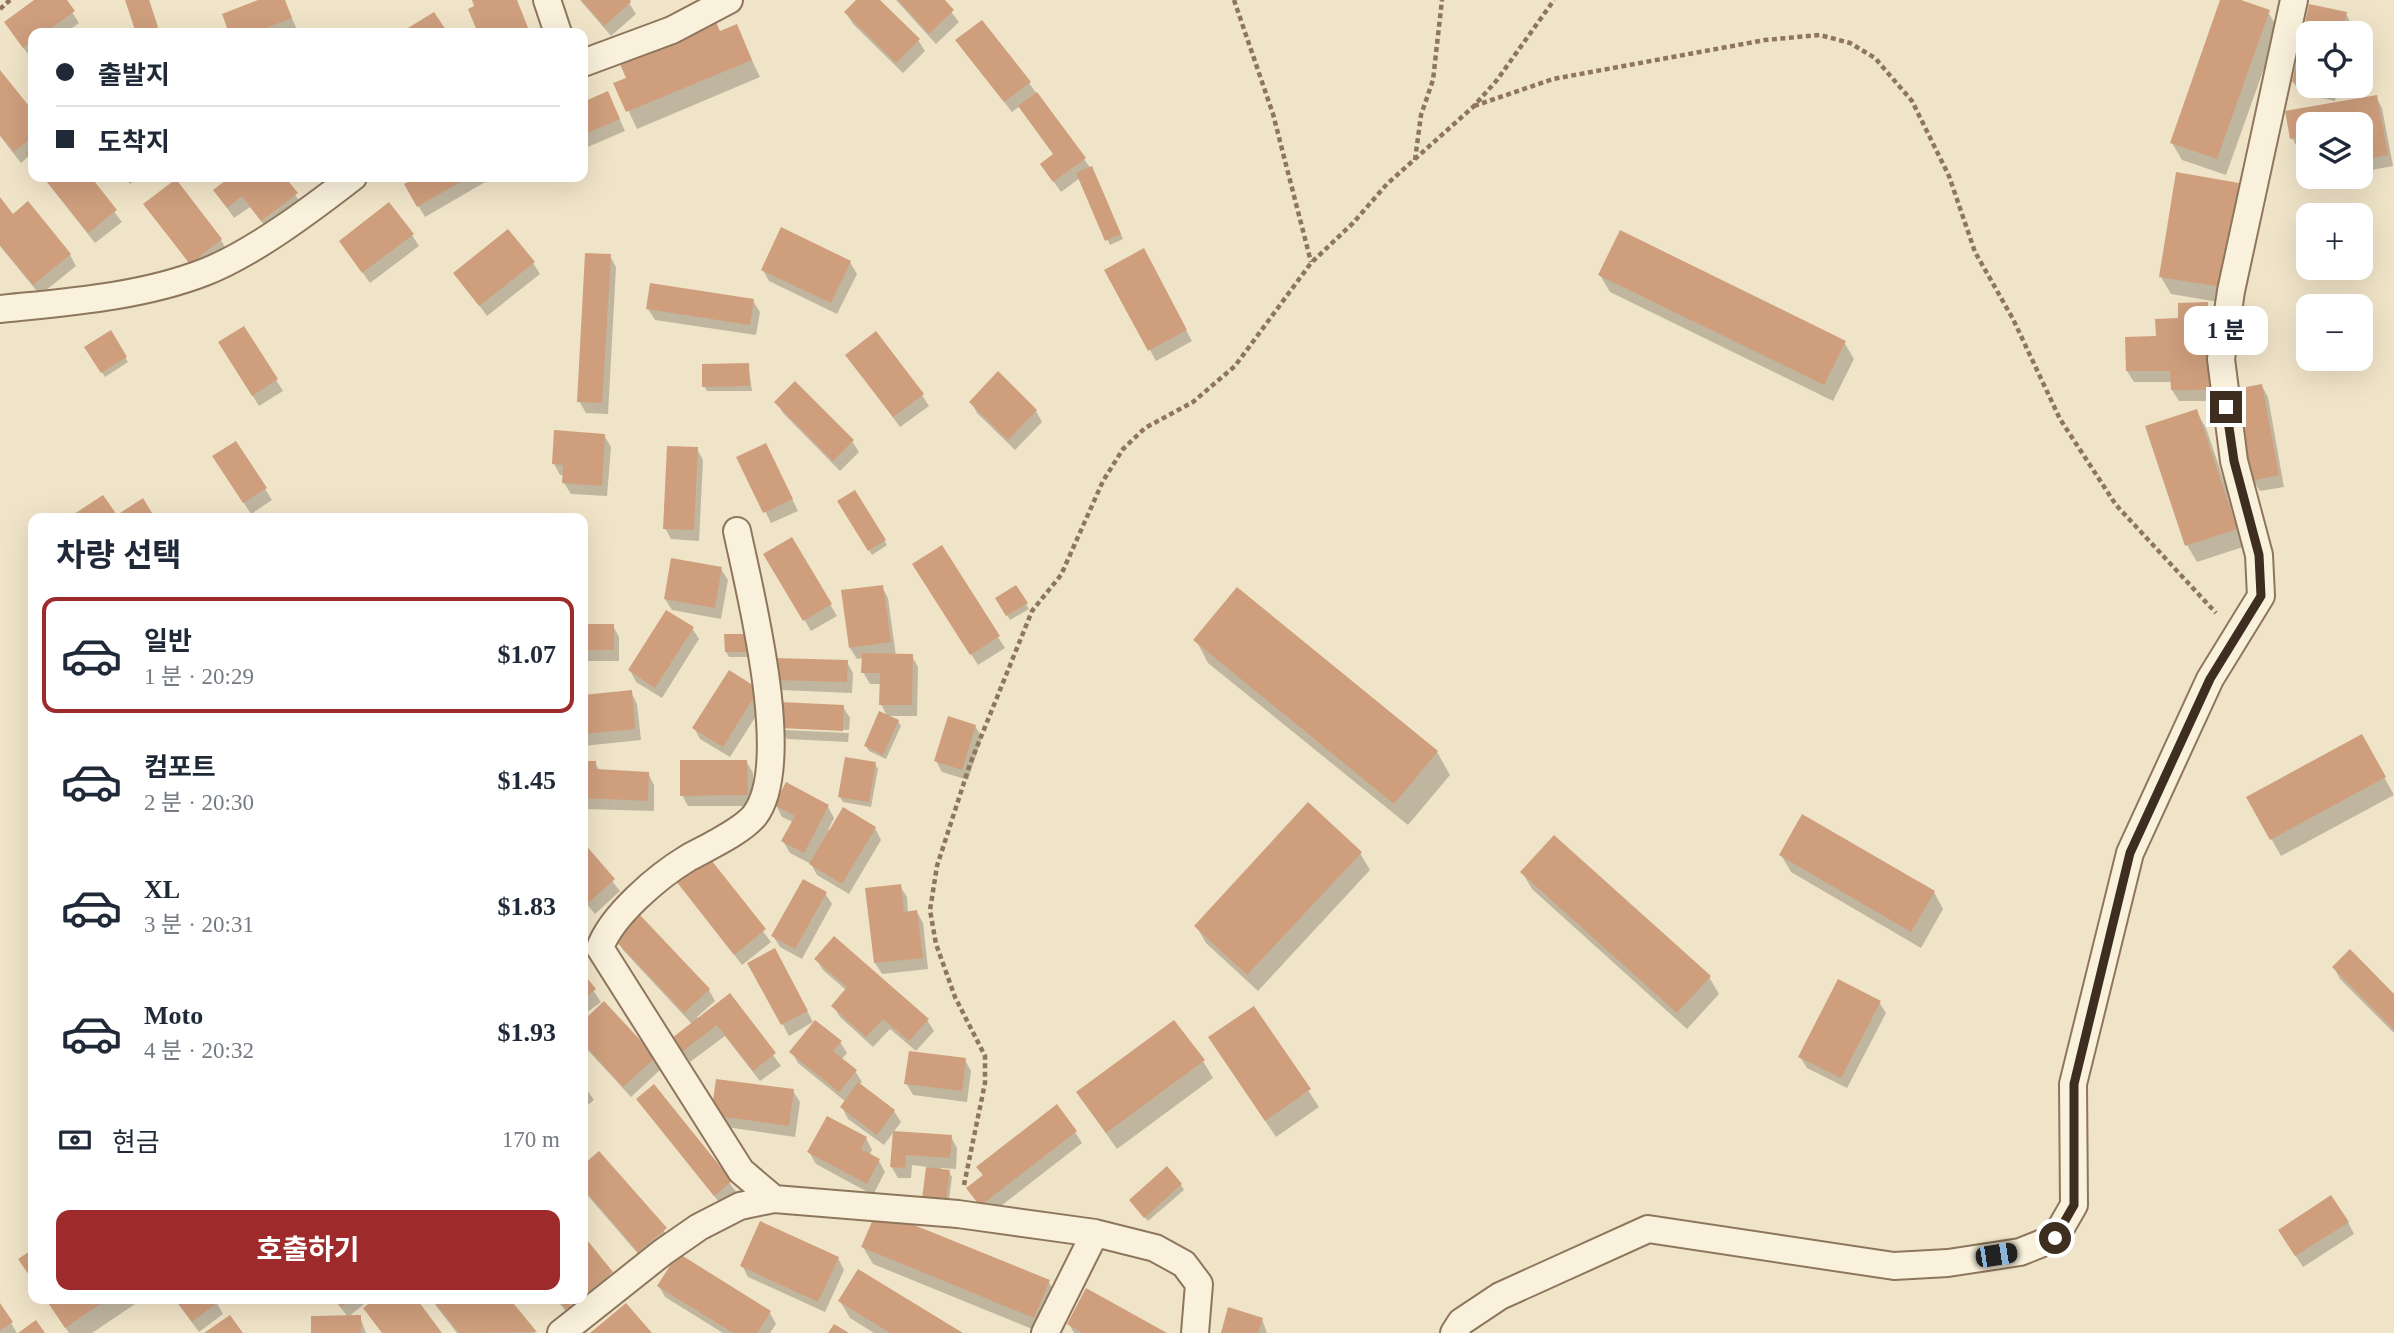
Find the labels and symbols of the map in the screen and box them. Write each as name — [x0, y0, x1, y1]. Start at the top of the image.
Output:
callout: 1 분 — [2184, 306, 2268, 354]
route end — [2210, 391, 2242, 423]
route start — [2039, 1222, 2071, 1254]
car — [1974, 1241, 2019, 1269]

